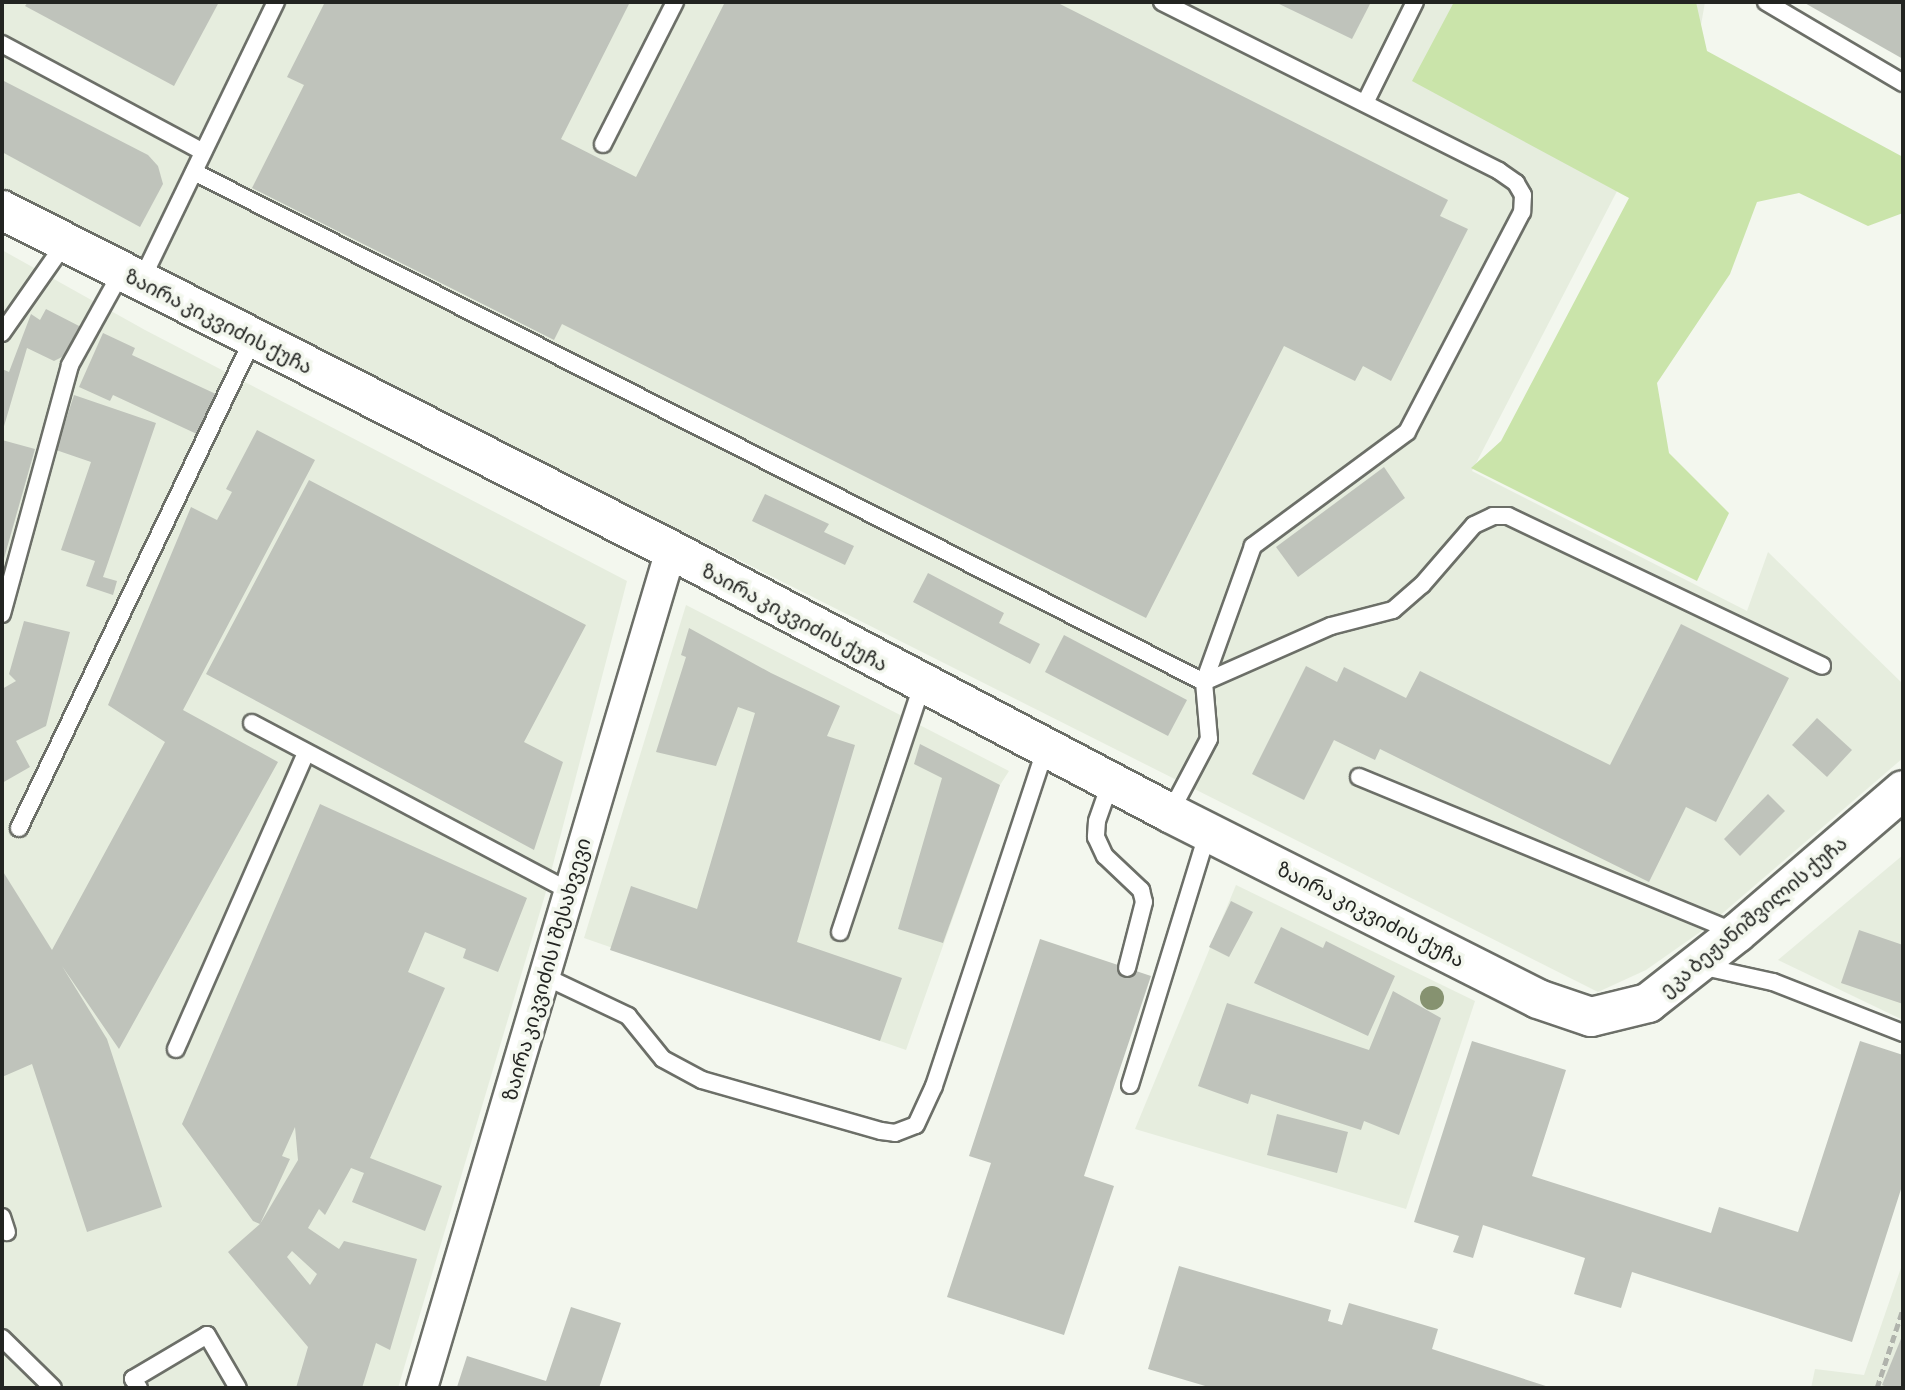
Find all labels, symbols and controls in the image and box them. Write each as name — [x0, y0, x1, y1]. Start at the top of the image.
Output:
street label: ზაირა კიკვიძის ქუჩა — [121, 263, 317, 379]
street label: ზაირა კიკვიძის ქუჩა — [698, 558, 892, 676]
street label: ეკა ბეჟანიშვილის ქუჩა — [1655, 831, 1851, 1001]
street label: ზაირა კიკვიძის I შესახვევი — [497, 835, 595, 1103]
street label: ზაირა კიკვიძის ქუჩა — [1273, 856, 1469, 972]

